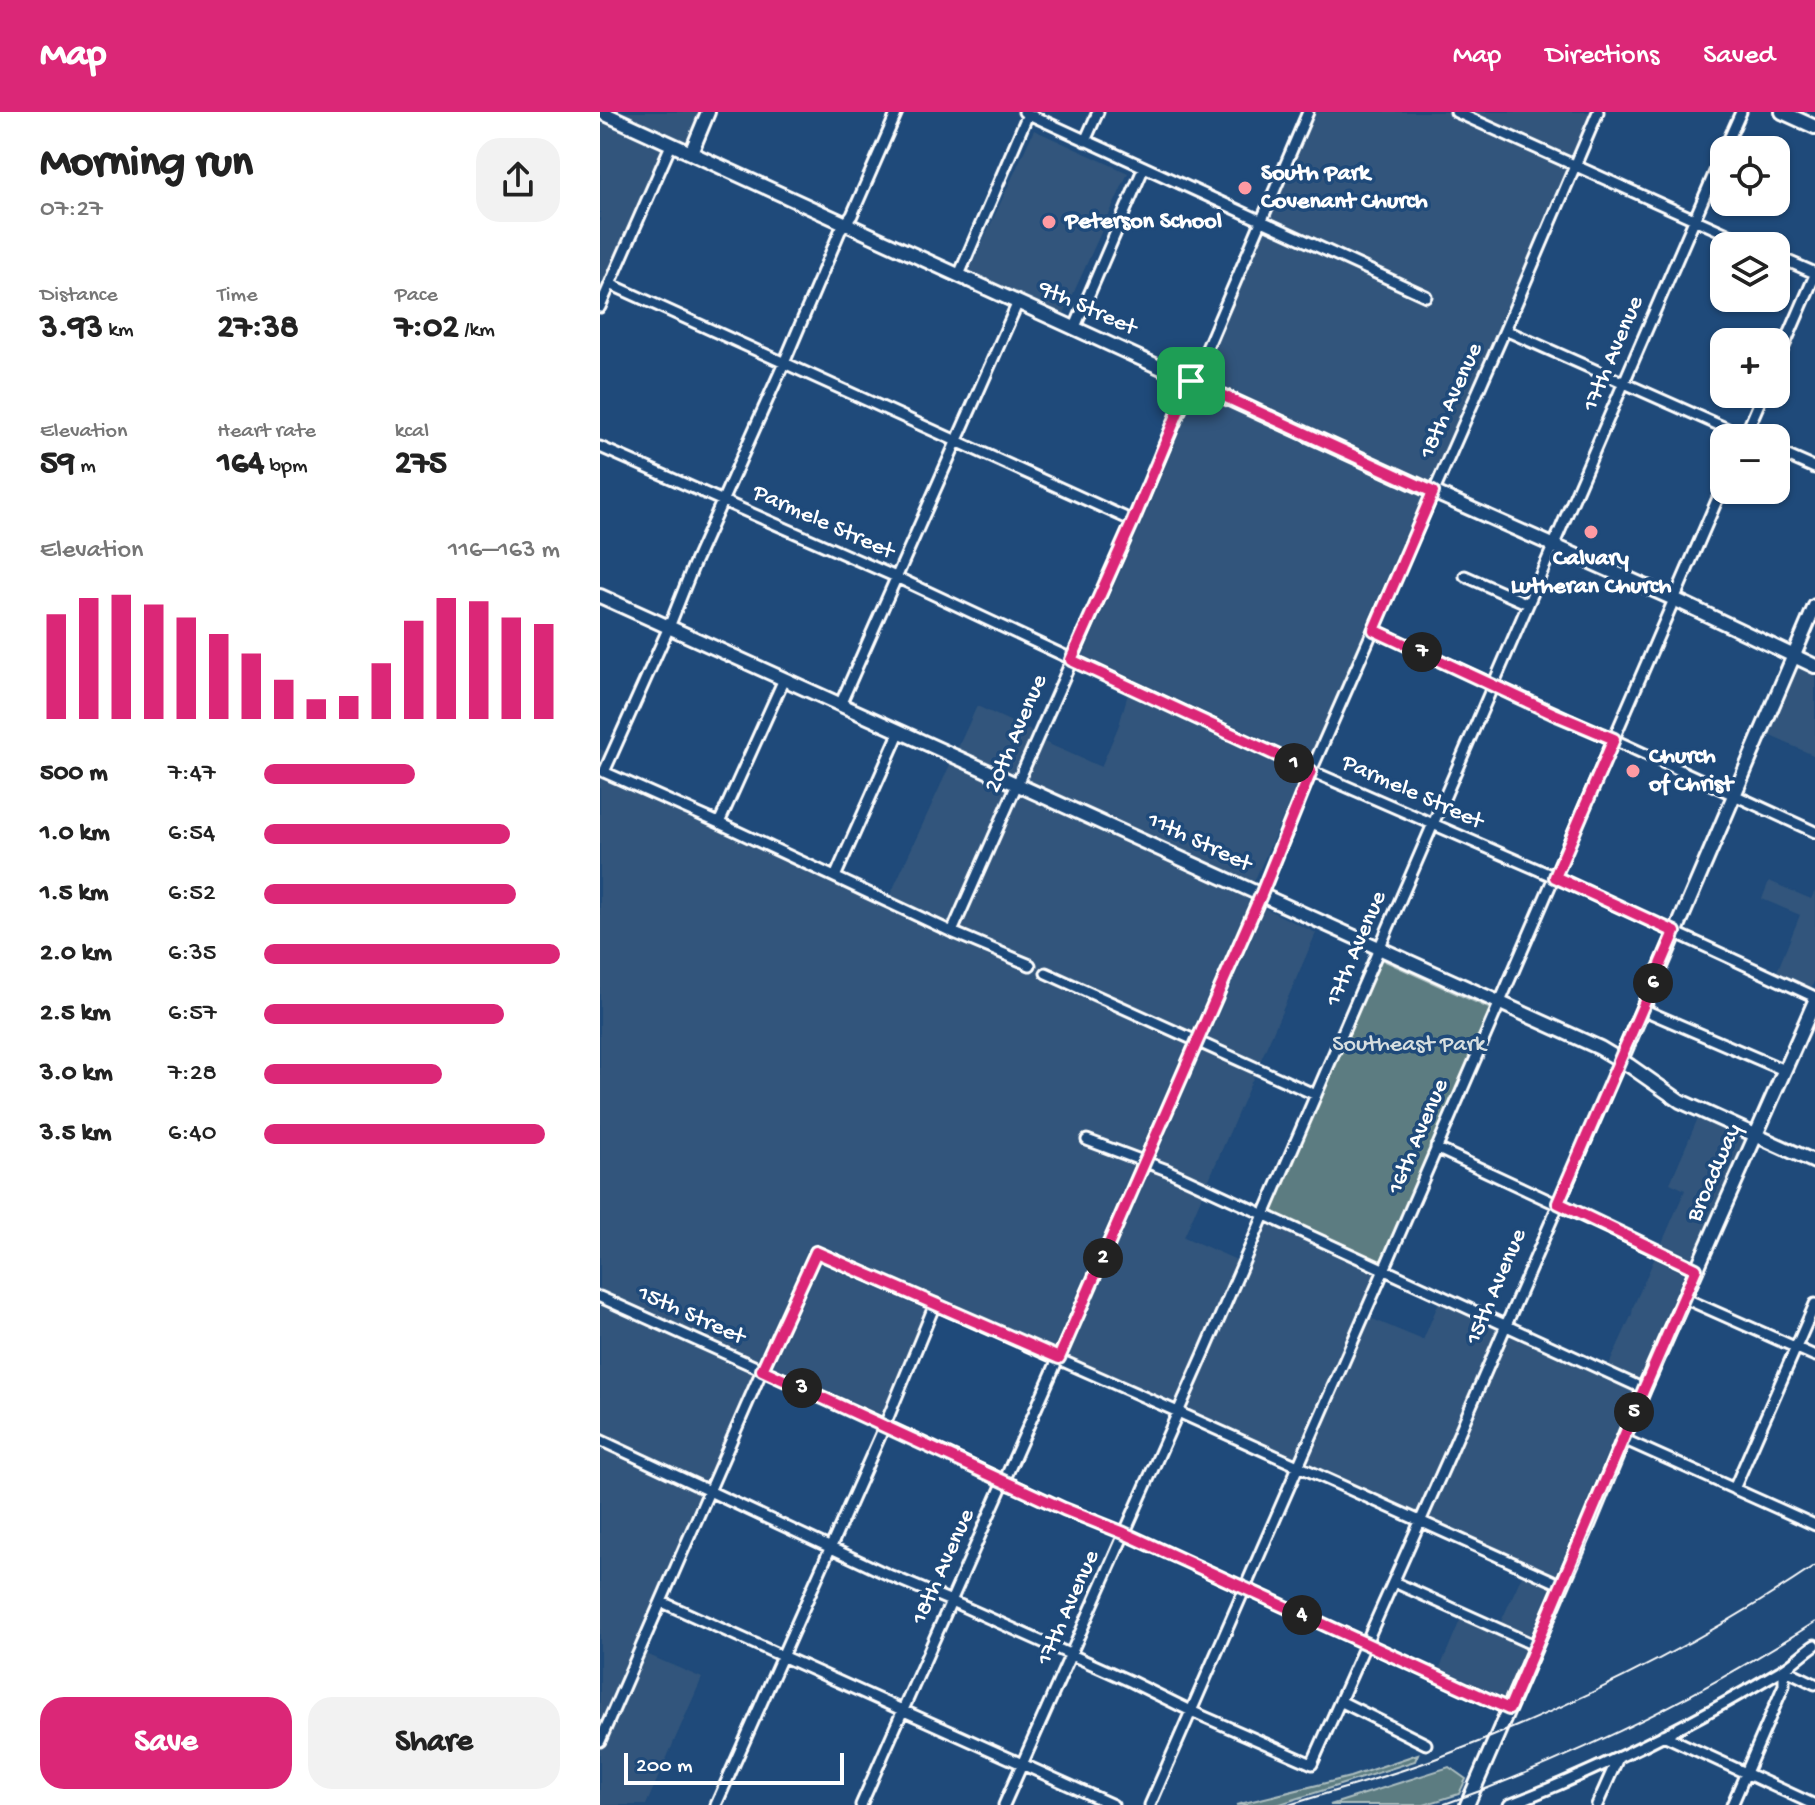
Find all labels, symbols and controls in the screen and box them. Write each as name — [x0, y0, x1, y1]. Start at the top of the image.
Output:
text: Map — [40, 34, 106, 78]
text: Map — [1453, 40, 1501, 73]
text: Directions — [1545, 40, 1659, 73]
text: Saved — [1703, 40, 1775, 73]
map controls — [1710, 136, 1790, 504]
button: locate — [1710, 136, 1790, 216]
button: share — [476, 138, 560, 222]
text: Morning run — [40, 139, 253, 191]
place label: South Park Covenant Church — [1261, 160, 1428, 217]
marker: South Park Covenant Church — [1236, 179, 1254, 197]
text: 07:27 — [40, 195, 103, 226]
place label: Peterson School — [1063, 208, 1222, 237]
marker: Peterson School — [1040, 213, 1058, 231]
button: layers — [1710, 232, 1790, 312]
street label: 9th Street — [1033, 274, 1143, 344]
text: Distance — [40, 283, 118, 309]
text: Time — [217, 283, 258, 309]
text: Pace — [395, 283, 438, 309]
street label: 17th Avenue — [1576, 291, 1652, 417]
text: 3.93 — [40, 309, 103, 349]
text: 27:38 — [217, 309, 299, 349]
text: 7:02 — [395, 309, 459, 349]
text: km — [103, 318, 134, 344]
text: /km — [459, 318, 495, 344]
button: + — [1710, 328, 1790, 408]
street label: 18th Avenue — [1413, 338, 1491, 464]
pin — [1157, 347, 1225, 415]
icon: arrive — [1169, 359, 1213, 403]
text: Elevation — [40, 419, 127, 445]
text: Heart rate — [217, 419, 316, 445]
text: kcal — [395, 419, 429, 445]
button: − — [1710, 424, 1790, 504]
text: 59 — [40, 445, 75, 485]
text: 164 — [217, 445, 264, 485]
text: 275 — [395, 445, 447, 485]
text: m — [75, 454, 96, 480]
text: bpm — [264, 454, 308, 480]
street label: Parmele Street — [747, 478, 900, 568]
marker: Calvary Lutheran Church — [1582, 523, 1600, 541]
text: Elevation — [40, 536, 143, 567]
text: 116–163 m — [448, 536, 560, 567]
place label: Calvary Lutheran Church — [1511, 545, 1671, 602]
pin: 7 — [1402, 632, 1442, 672]
text: 7 — [1416, 639, 1428, 665]
street label: 20th Avenue — [979, 670, 1055, 798]
pin: 1 — [1274, 743, 1314, 783]
place label: Church of Christ — [1648, 743, 1735, 800]
street label: Parmele Street — [1336, 748, 1489, 838]
text: 1 — [1290, 750, 1298, 776]
text: 500 m — [40, 759, 108, 790]
text: 7:47 — [168, 759, 216, 790]
marker: Church of Christ — [1624, 762, 1642, 780]
street label: 11th Street — [1141, 806, 1258, 881]
text: 1.0 km — [40, 819, 110, 850]
text: 6:54 — [168, 819, 215, 850]
text: 1.5 km — [40, 879, 109, 910]
text: 6:52 — [168, 879, 216, 910]
street label: 17th Avenue — [1319, 886, 1395, 1012]
text: 2.0 km — [40, 939, 112, 970]
text: 6:35 — [168, 939, 217, 970]
pin: 6 — [1633, 963, 1673, 1003]
text: 6 — [1647, 970, 1659, 996]
text: 2.5 km — [40, 999, 111, 1030]
text: 6:57 — [168, 999, 217, 1030]
park label: Southeast Park — [1332, 1031, 1488, 1060]
text: 3.0 km — [40, 1059, 113, 1090]
text: 7:28 — [168, 1059, 217, 1090]
street label: 16th Avenue — [1381, 1074, 1456, 1200]
text: 3.5 km — [40, 1119, 112, 1150]
text: 6:40 — [168, 1119, 216, 1150]
street label: Broadway — [1680, 1119, 1750, 1227]
street label: 15th Avenue — [1459, 1224, 1535, 1350]
pin: 2 — [1083, 1238, 1123, 1278]
text: 2 — [1098, 1245, 1108, 1271]
street label: 15th Street — [632, 1279, 751, 1353]
pin: 3 — [782, 1368, 822, 1408]
text: 3 — [796, 1375, 808, 1401]
pin: 5 — [1614, 1392, 1654, 1432]
text: 5 — [1628, 1399, 1640, 1425]
street label: 18th Avenue — [905, 1504, 983, 1630]
street label: 17th Avenue — [1030, 1545, 1107, 1671]
pin: 4 — [1282, 1595, 1322, 1635]
text: 4 — [1297, 1602, 1307, 1628]
button: Save — [40, 1697, 292, 1789]
button: Share — [308, 1697, 560, 1789]
scale bar — [624, 1749, 844, 1785]
text: 200 m — [636, 1754, 693, 1780]

